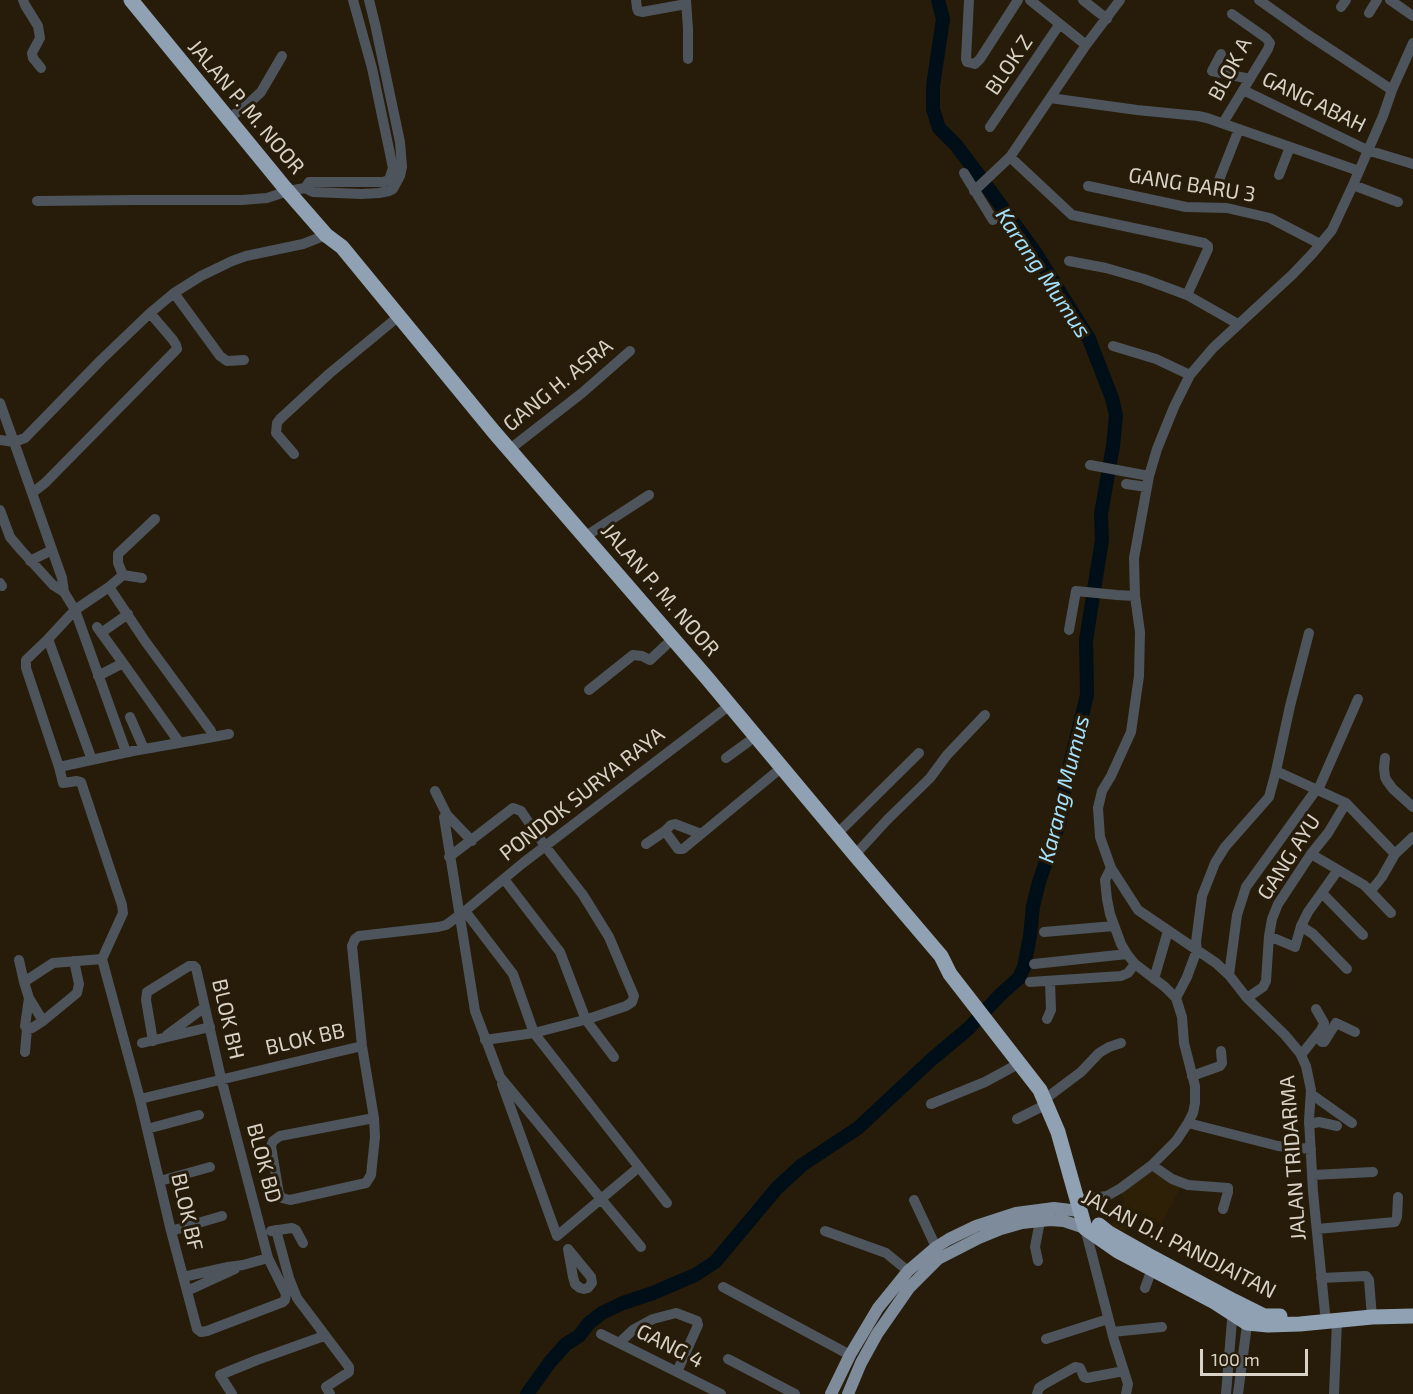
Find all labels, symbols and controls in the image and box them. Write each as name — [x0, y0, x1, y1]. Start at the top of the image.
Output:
street label: BLOK Z — [980, 30, 1038, 100]
street label: BLOK A — [1203, 33, 1257, 105]
street label: JALAN P. M. NOOR — [183, 35, 309, 179]
street label: GANG ABAH — [1258, 66, 1370, 138]
street label: GANG BARU 3 — [1127, 163, 1257, 207]
water label: Karang Mumus — [990, 203, 1096, 343]
street label: GANG H. ASRA — [498, 333, 618, 437]
street label: JALAN P. M. NOOR — [596, 519, 724, 661]
water label: Karang Mumus — [1033, 712, 1095, 866]
street label: PONDOK SURYA RAYA — [495, 722, 669, 866]
street label: GANG AYU — [1252, 810, 1326, 904]
street label: BLOK BH — [207, 976, 249, 1062]
street label: BLOK BB — [263, 1018, 347, 1060]
street label: JALAN TRIDARMA — [1275, 1075, 1311, 1241]
street label: BLOK BD — [241, 1120, 287, 1206]
street label: BLOK BF — [166, 1171, 208, 1253]
street label: JALAN D.I. PANDJAITAN — [1078, 1184, 1280, 1304]
street label: GANG 4 — [632, 1318, 708, 1374]
scale bar — [1203, 1337, 1311, 1375]
text: 100 m — [1211, 1348, 1260, 1370]

